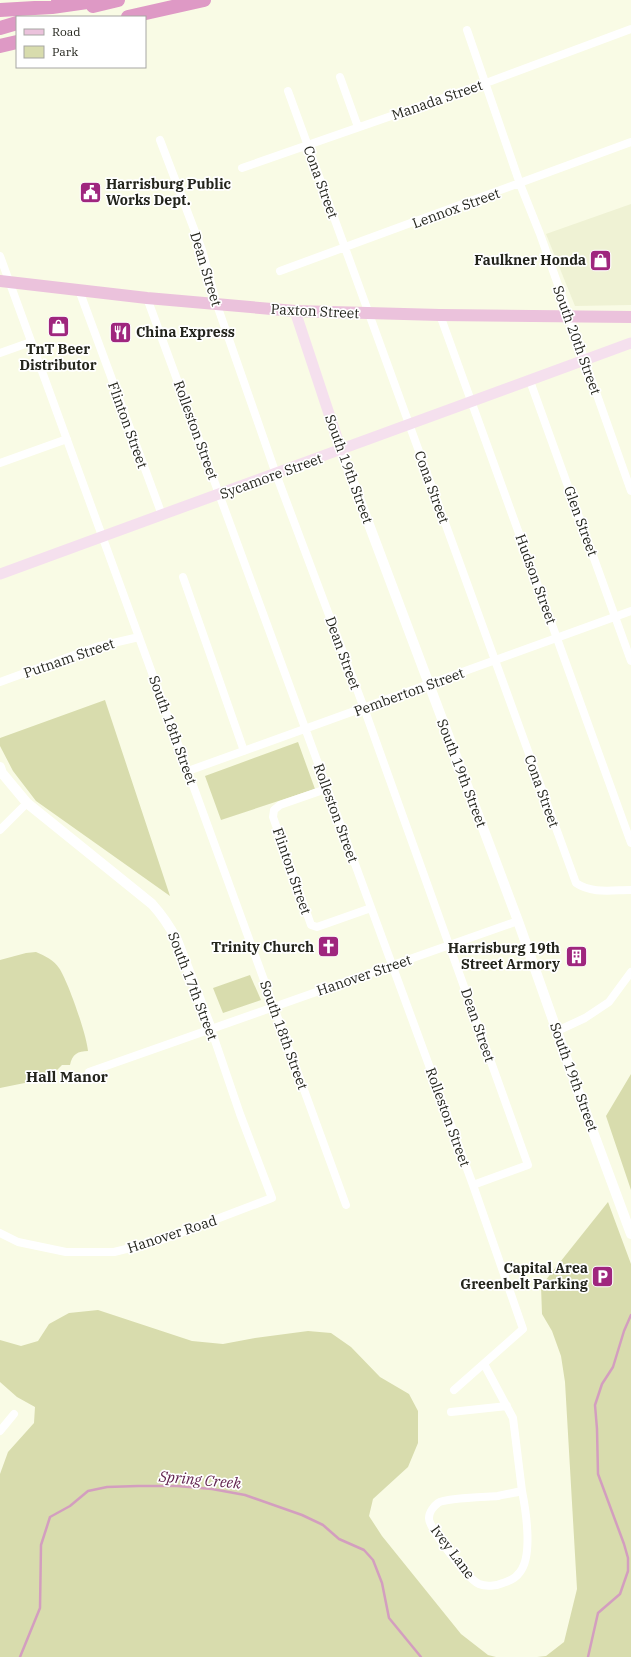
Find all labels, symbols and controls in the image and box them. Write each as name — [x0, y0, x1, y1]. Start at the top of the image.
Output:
legend — [16, 16, 146, 68]
text: Road — [52, 24, 81, 39]
text: Park — [52, 44, 78, 59]
street label: Manada Street — [389, 76, 485, 124]
street label: Cona Street — [300, 143, 342, 221]
place label: Harrisburg Public Works Dept. — [106, 175, 232, 209]
public building icon: Harrisburg Public Works Dept. — [78, 179, 104, 205]
street label: Lennox Street — [410, 184, 502, 232]
street label: Dean Street — [186, 230, 226, 308]
shop icon: Faulkner Honda — [588, 247, 614, 273]
place label: Faulkner Honda — [474, 251, 586, 269]
street label: South 20th Street — [549, 283, 605, 397]
street label: Paxton Street — [270, 300, 360, 322]
shop icon: TnT Beer Distributor — [45, 314, 71, 340]
restaurant icon: China Express — [108, 319, 134, 345]
place label: China Express — [136, 323, 235, 341]
place label: TnT Beer Distributor — [19, 340, 97, 374]
street label: Rolleston Street — [170, 378, 222, 482]
street label: Flinton Street — [104, 379, 152, 471]
street label: South 19th Street — [321, 412, 377, 526]
street label: Cona Street — [411, 448, 453, 526]
street label: Sycamore Street — [217, 449, 325, 503]
street label: Glen Street — [560, 483, 602, 559]
street label: Hudson Street — [511, 532, 561, 627]
street label: Dean Street — [321, 614, 365, 692]
street label: Putnam Street — [21, 634, 117, 682]
street label: Pemberton Street — [351, 664, 467, 720]
street label: South 18th Street — [145, 673, 201, 787]
street label: South 19th Street — [433, 716, 491, 830]
street label: Cona Street — [521, 752, 563, 830]
street label: Rolleston Street — [310, 761, 362, 865]
street label: Flinton Street — [269, 825, 315, 917]
street label: South 17th Street — [164, 929, 222, 1043]
church icon: Trinity Church — [316, 934, 342, 960]
place label: Trinity Church — [211, 938, 314, 956]
place label: Harrisburg 19th Street Armory — [448, 939, 560, 973]
building icon: Harrisburg 19th Street Armory — [563, 943, 589, 969]
street label: Hanover Street — [314, 950, 414, 1000]
street label: South 18th Street — [256, 978, 312, 1092]
street label: Dean Street — [457, 986, 499, 1064]
street label: South 19th Street — [546, 1020, 602, 1134]
street label: Rolleston Street — [422, 1065, 474, 1169]
district label: Hall Manor — [26, 1067, 109, 1086]
street label: Hanover Road — [125, 1211, 219, 1257]
place label: Capital Area Greenbelt Parking — [460, 1259, 589, 1293]
parking icon: Capital Area Greenbelt Parking — [590, 1263, 616, 1289]
water label: Spring Creek — [157, 1466, 242, 1493]
street label: Ivey Lane — [427, 1522, 479, 1582]

